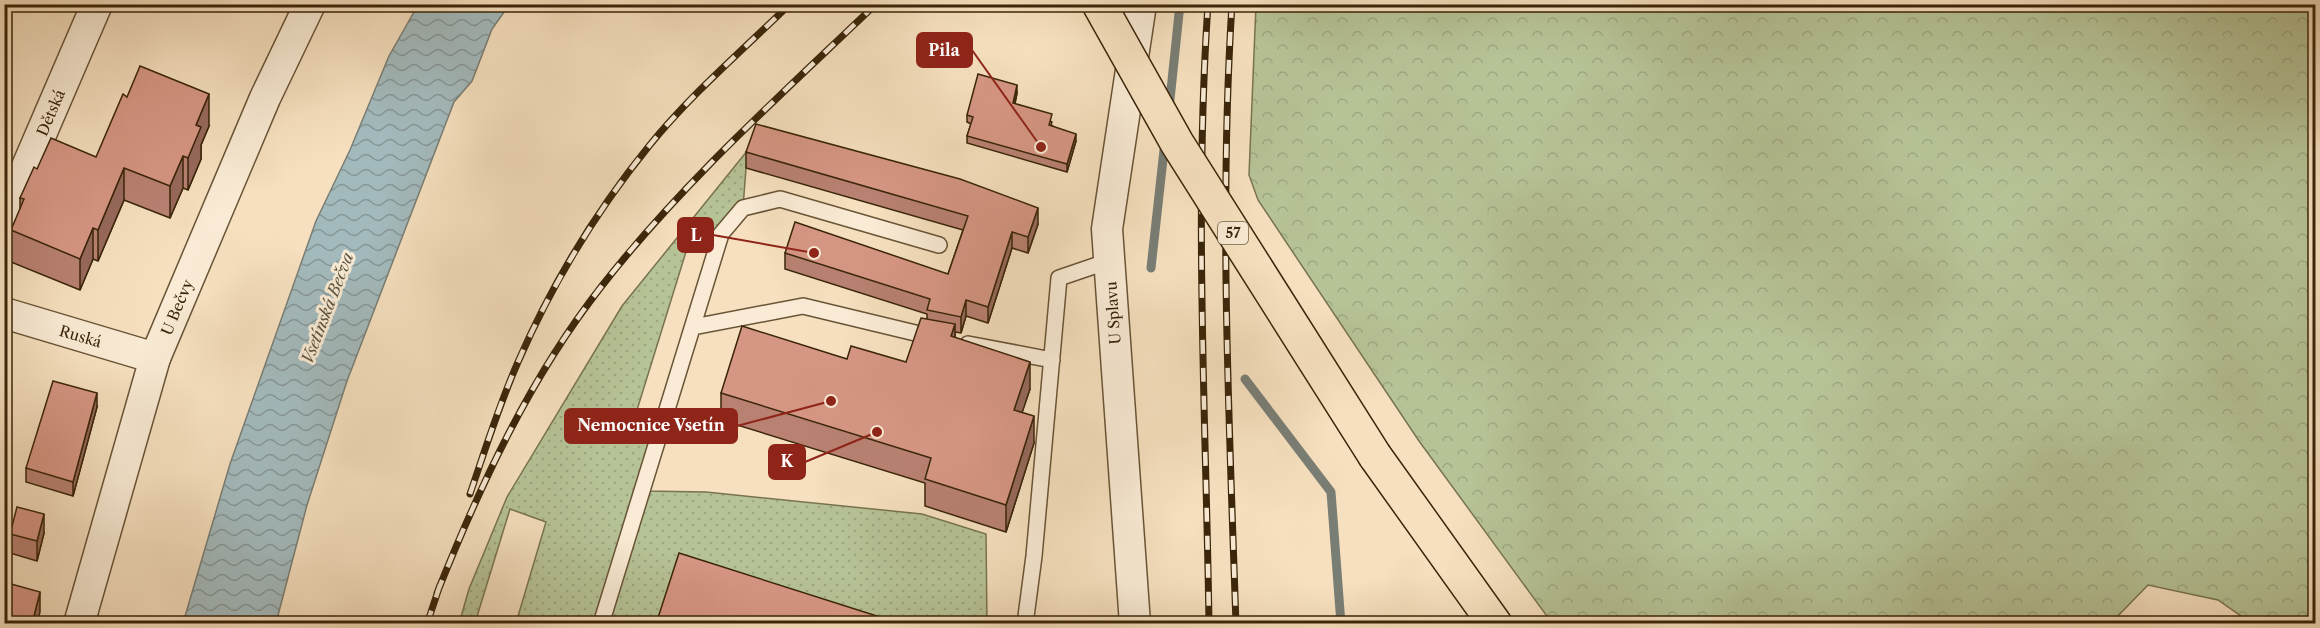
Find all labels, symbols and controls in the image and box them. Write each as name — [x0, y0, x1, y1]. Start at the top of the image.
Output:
callout: Pila — [917, 33, 972, 67]
text: Pila — [928, 40, 961, 60]
street label: Dětská — [32, 86, 69, 139]
callout: L — [678, 218, 713, 252]
road number: 57 — [1218, 222, 1248, 244]
text: L — [690, 225, 702, 245]
water label: Vsetínská Bečva — [297, 249, 358, 366]
street label: U Bečvy — [156, 276, 197, 338]
street label: U Splavu — [1101, 281, 1125, 345]
street label: Ruská — [57, 321, 104, 351]
callout: Nemocnice Vsetín — [565, 409, 737, 443]
text: Nemocnice Vsetín — [577, 415, 725, 435]
callout: K — [769, 445, 805, 479]
text: K — [781, 451, 795, 471]

